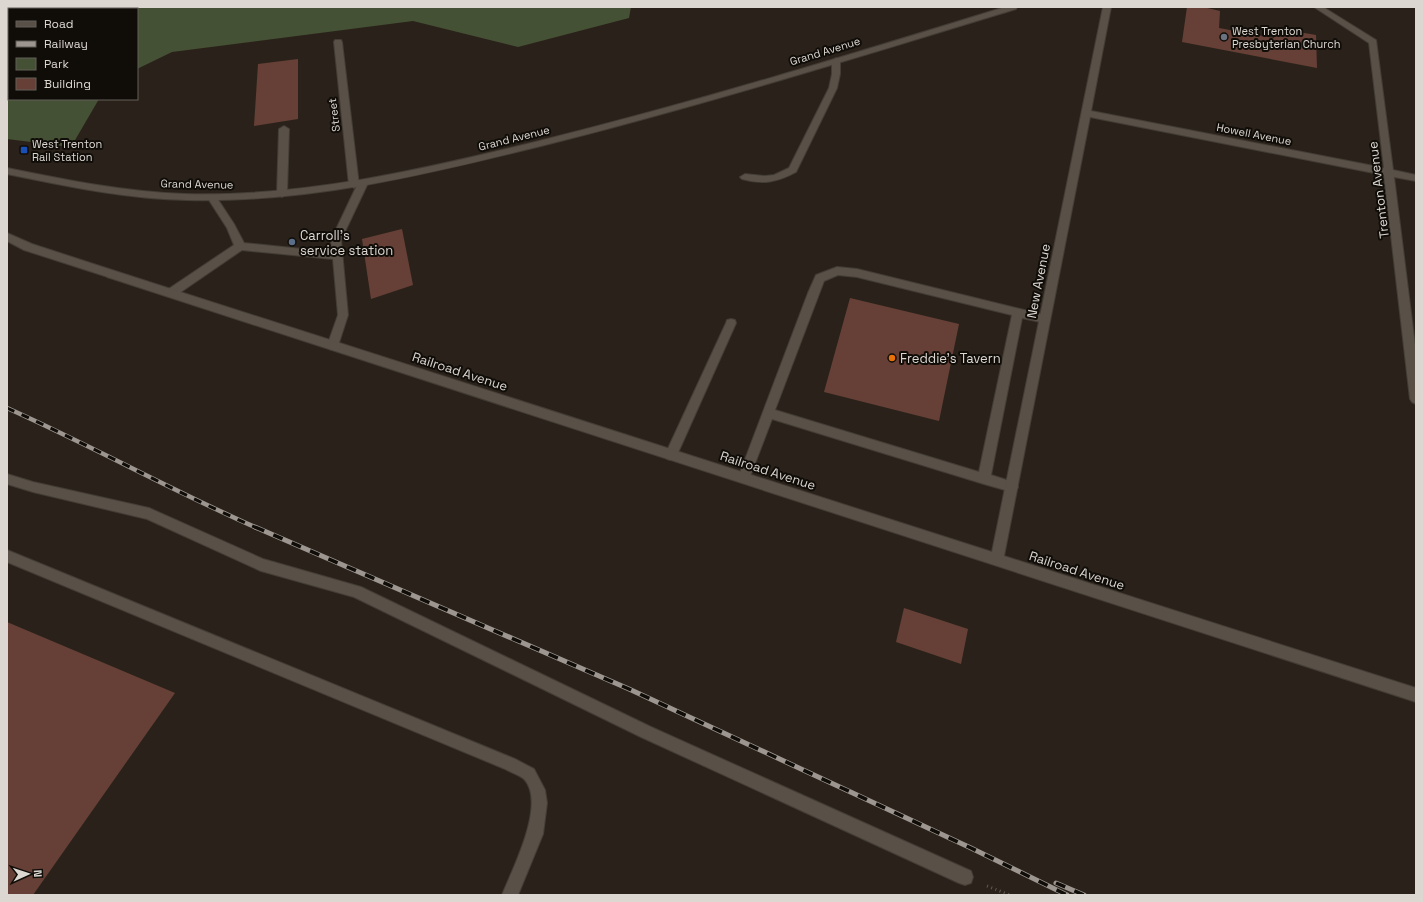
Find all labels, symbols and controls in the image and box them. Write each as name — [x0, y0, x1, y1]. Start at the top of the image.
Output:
legend — [8, 8, 138, 100]
text: Road — [44, 16, 73, 32]
place label: West Trenton Presbyterian Church — [1232, 24, 1341, 51]
marker: West Trenton Presbyterian Church — [1219, 32, 1229, 42]
street label: Grand Avenue — [788, 34, 862, 68]
text: Railway — [44, 36, 88, 52]
text: Park — [44, 56, 69, 72]
text: Building — [44, 76, 91, 92]
street label: Street — [325, 97, 343, 133]
street label: Howell Avenue — [1215, 120, 1293, 148]
street label: Grand Avenue — [477, 122, 551, 154]
place label: West Trenton Rail Station — [32, 137, 102, 164]
street label: Trenton Avenue — [1364, 140, 1393, 239]
marker: West Trenton Rail Station — [19, 145, 29, 155]
street label: Grand Avenue — [160, 176, 234, 192]
place label: Carroll's service station — [300, 227, 393, 259]
marker: Carroll's service station — [287, 237, 297, 247]
street label: New Avenue — [1023, 242, 1054, 320]
street label: Railroad Avenue — [410, 348, 510, 395]
place label: Freddie's Tavern — [900, 350, 1001, 367]
marker: Freddie's Tavern — [887, 353, 897, 363]
street label: Railroad Avenue — [718, 447, 818, 494]
street label: Railroad Avenue — [1027, 547, 1127, 594]
north arrow — [8, 854, 48, 894]
text: N — [31, 869, 45, 878]

